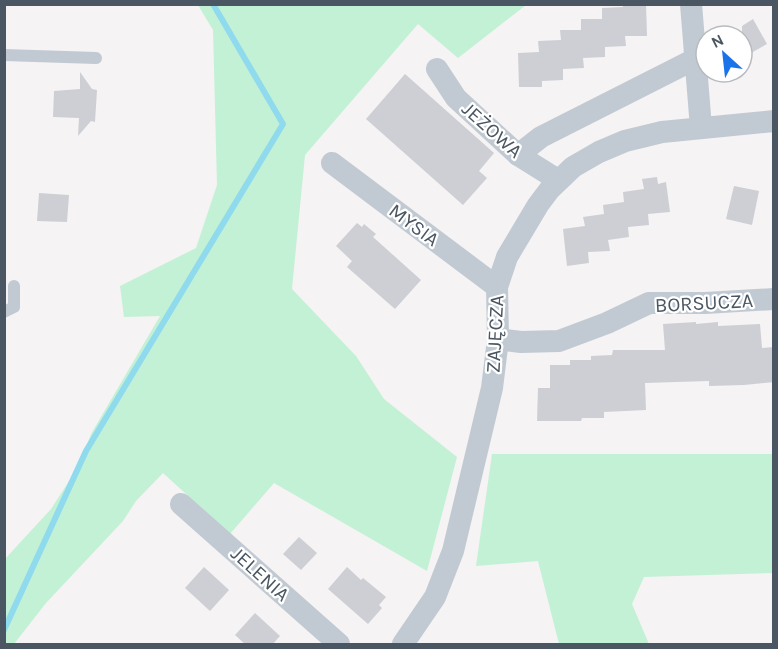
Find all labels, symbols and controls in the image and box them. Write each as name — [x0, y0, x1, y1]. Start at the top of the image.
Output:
north arrow — [694, 24, 754, 84]
text: N — [708, 30, 727, 52]
street label: JEŻOWA — [457, 97, 527, 163]
street label: MYSIA — [385, 199, 443, 251]
street label: BORSUCZA — [654, 289, 754, 317]
street label: ZAJĘCZA — [481, 294, 509, 374]
street label: JELENIA — [226, 542, 294, 606]

